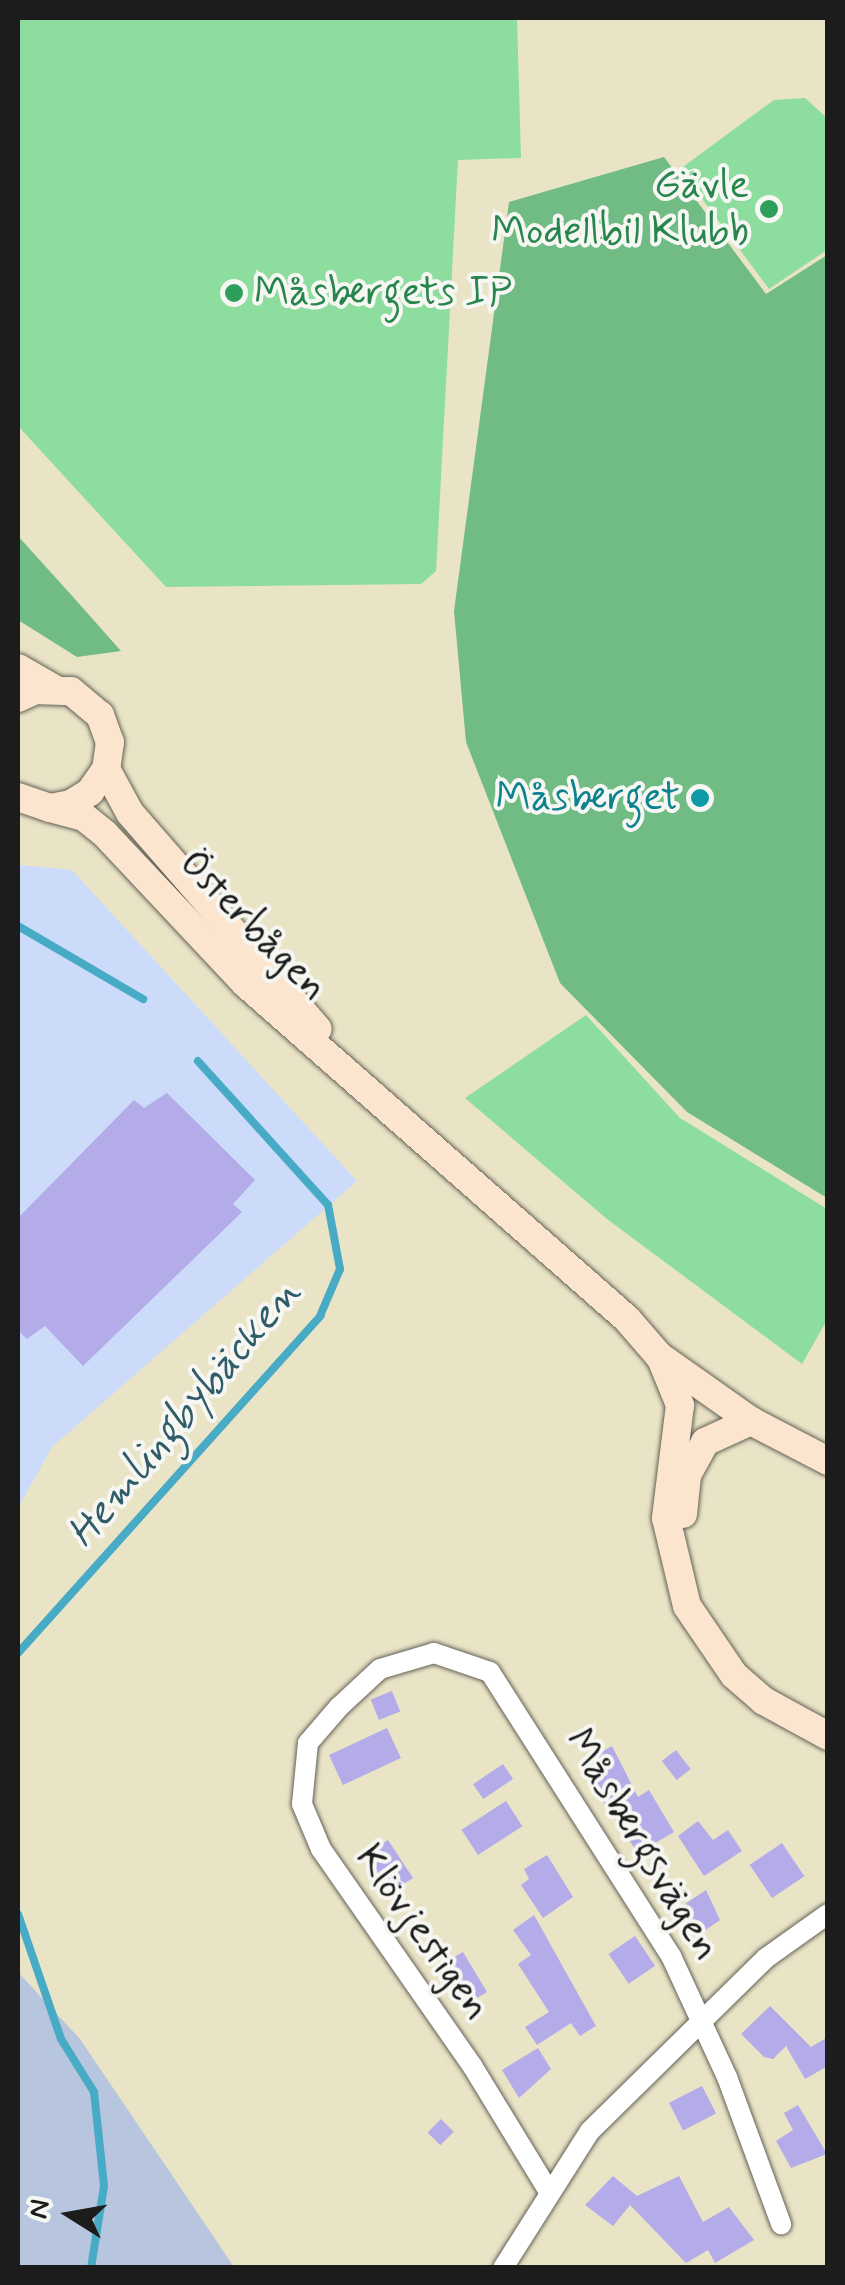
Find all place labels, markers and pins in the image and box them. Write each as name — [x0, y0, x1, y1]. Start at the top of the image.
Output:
place label: Gävle Modellbil Klubb — [491, 162, 749, 256]
marker: Gävle Modellbil Klubb — [758, 198, 780, 220]
place label: Måsbergets IP — [254, 269, 512, 317]
marker: Måsbergets IP — [223, 282, 245, 304]
place label: Måsberget — [496, 774, 680, 822]
marker: Måsberget — [689, 787, 711, 809]

